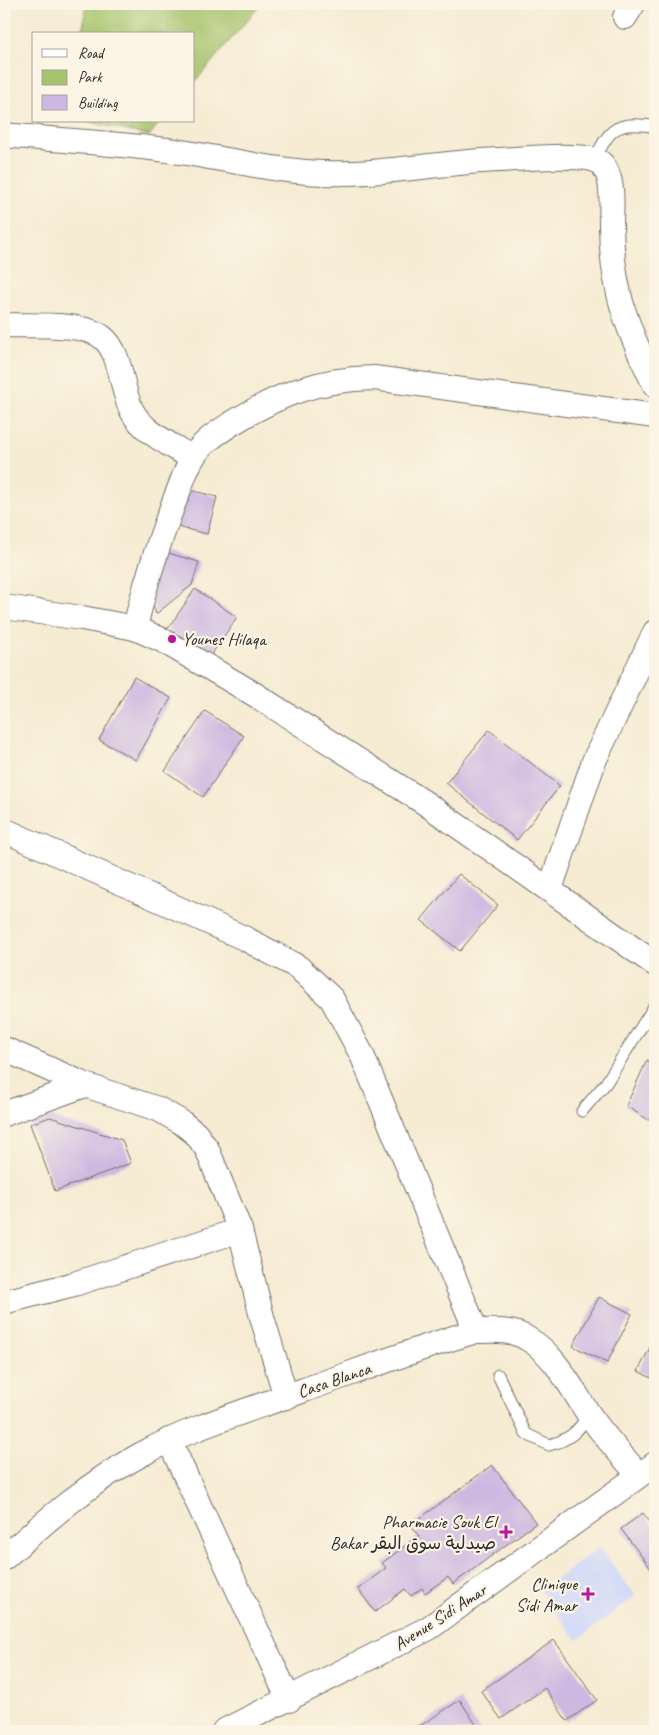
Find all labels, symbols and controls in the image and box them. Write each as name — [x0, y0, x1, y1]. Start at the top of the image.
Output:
legend — [32, 32, 195, 122]
text: Road — [78, 44, 105, 63]
text: Park — [78, 68, 103, 87]
text: Building — [78, 94, 118, 113]
place label: Younes Hilaqa — [182, 628, 267, 650]
marker: Younes Hilaqa — [166, 633, 178, 645]
street label: Casa Blanca — [294, 1357, 375, 1403]
place label: Pharmacie Souk El Bakar صيدلية سوق البقر — [330, 1511, 499, 1554]
marker: Pharmacie Souk El Bakar صيدلية سوق البقر — [500, 1526, 512, 1538]
place label: Clinique Sidi Amar — [516, 1573, 579, 1616]
street label: Avenue Sidi Amar — [390, 1578, 492, 1655]
marker: Clinique Sidi Amar — [581, 1587, 595, 1601]

